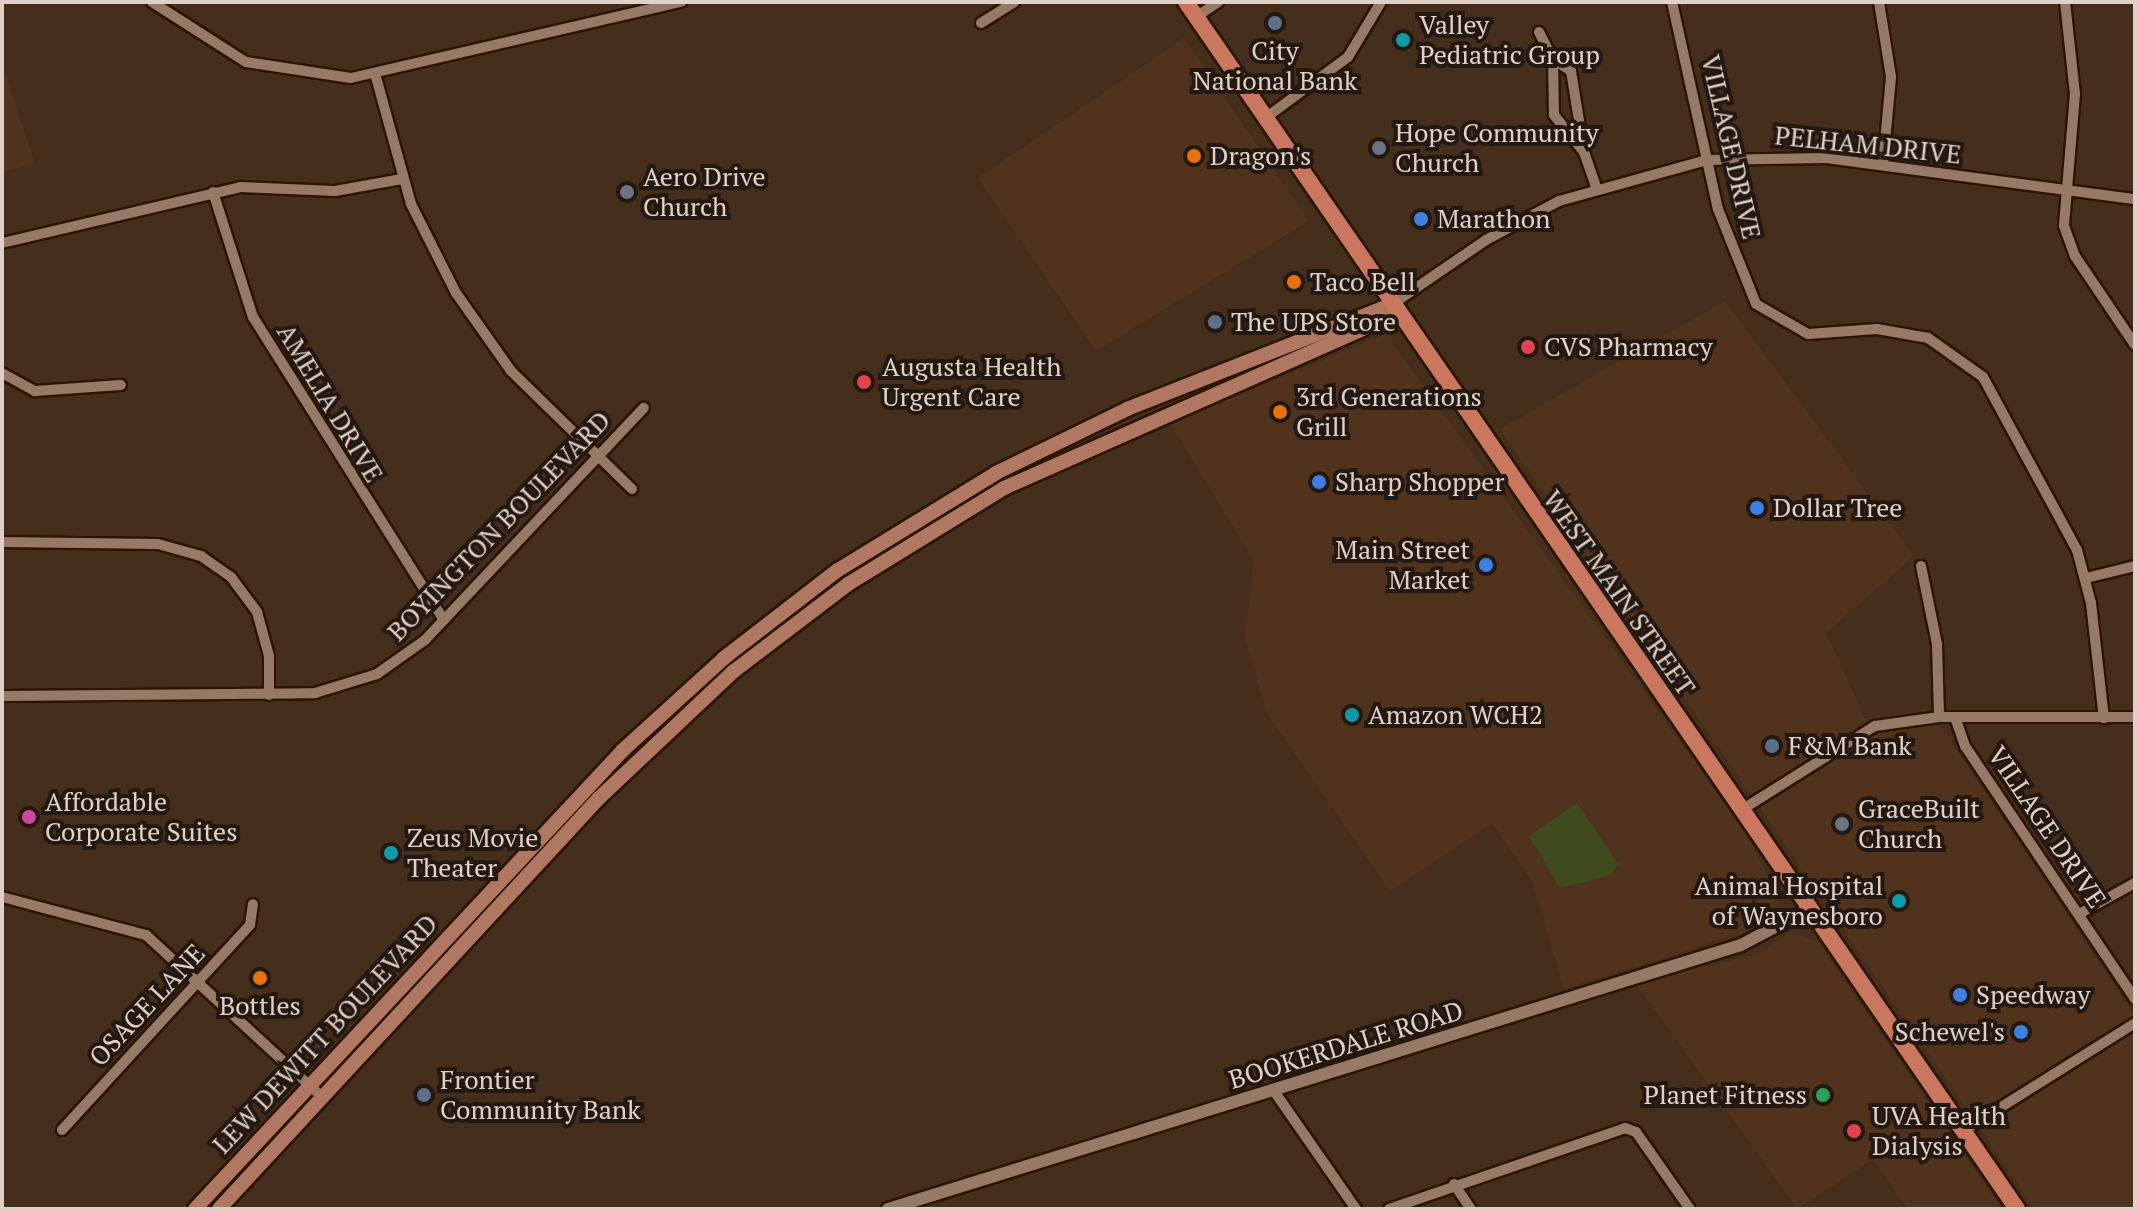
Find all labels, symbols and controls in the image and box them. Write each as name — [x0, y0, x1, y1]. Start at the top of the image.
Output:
place label: Valley Pediatric Group — [1419, 9, 1600, 70]
marker: City National Bank — [1266, 14, 1284, 32]
marker: Valley Pediatric Group — [1394, 31, 1412, 49]
place label: City National Bank — [1193, 35, 1357, 96]
street label: VILLAGE DRIVE — [1695, 52, 1767, 242]
place label: Hope Community Church — [1395, 117, 1599, 178]
street label: PELHAM DRIVE — [1773, 120, 1963, 170]
marker: Hope Community Church — [1370, 139, 1388, 157]
place label: Dragon's — [1210, 140, 1311, 172]
marker: Dragon's — [1185, 147, 1203, 165]
place label: Aero Drive Church — [643, 161, 766, 222]
marker: Aero Drive Church — [618, 183, 636, 201]
place label: Marathon — [1437, 203, 1551, 235]
marker: Marathon — [1412, 210, 1430, 228]
place label: Taco Bell — [1310, 266, 1416, 298]
marker: Taco Bell — [1285, 273, 1303, 291]
place label: The UPS Store — [1231, 306, 1396, 338]
marker: The UPS Store — [1206, 313, 1224, 331]
street label: AMELIA DRIVE — [270, 318, 390, 488]
place label: CVS Pharmacy — [1544, 331, 1713, 363]
marker: CVS Pharmacy — [1519, 338, 1537, 356]
place label: Augusta Health Urgent Care — [882, 351, 1062, 412]
marker: Augusta Health Urgent Care — [853, 371, 875, 393]
place label: 3rd Generations Grill — [1296, 381, 1482, 442]
marker: 3rd Generations Grill — [1271, 403, 1289, 421]
street label: BOYINGTON BOULEVARD — [381, 405, 617, 647]
place label: Sharp Shopper — [1335, 466, 1504, 498]
marker: Sharp Shopper — [1310, 473, 1328, 491]
street label: WEST MAIN STREET — [1536, 484, 1702, 702]
place label: Dollar Tree — [1773, 492, 1902, 524]
marker: Dollar Tree — [1748, 499, 1766, 517]
place label: Main Street Market — [1335, 534, 1470, 596]
marker: Main Street Market — [1477, 556, 1495, 574]
place label: Amazon WCH2 — [1368, 699, 1543, 731]
marker: Amazon WCH2 — [1343, 706, 1361, 724]
place label: F&M Bank — [1788, 730, 1912, 762]
marker: F&M Bank — [1763, 737, 1781, 755]
street label: VILLAGE DRIVE — [1981, 740, 2113, 914]
place label: Affordable Corporate Suites — [45, 786, 237, 848]
place label: GraceBuilt Church — [1858, 793, 1980, 854]
marker: Affordable Corporate Suites — [20, 808, 38, 826]
marker: GraceBuilt Church — [1833, 815, 1851, 833]
place label: Zeus Movie Theater — [407, 822, 538, 884]
marker: Zeus Movie Theater — [382, 844, 400, 862]
place label: Animal Hospital of Waynesboro — [1695, 870, 1883, 932]
marker: Animal Hospital of Waynesboro — [1890, 892, 1908, 910]
street label: LEW DEWITT BOULEVARD — [206, 908, 444, 1160]
street label: OSAGE LANE — [83, 938, 211, 1072]
marker: Bottles — [251, 969, 269, 987]
place label: Speedway — [1976, 979, 2090, 1011]
marker: Speedway — [1951, 986, 1969, 1004]
place label: Bottles — [219, 990, 301, 1022]
street label: BOOKERDALE ROAD — [1225, 995, 1467, 1095]
place label: Schewel's — [1895, 1016, 2005, 1048]
marker: Schewel's — [2012, 1023, 2030, 1041]
place label: Frontier Community Bank — [440, 1064, 641, 1126]
place label: Planet Fitness — [1643, 1079, 1807, 1111]
marker: Frontier Community Bank — [415, 1086, 433, 1104]
marker: Planet Fitness — [1814, 1086, 1832, 1104]
place label: UVA Health Dialysis — [1872, 1100, 2007, 1162]
marker: UVA Health Dialysis — [1843, 1120, 1865, 1142]

